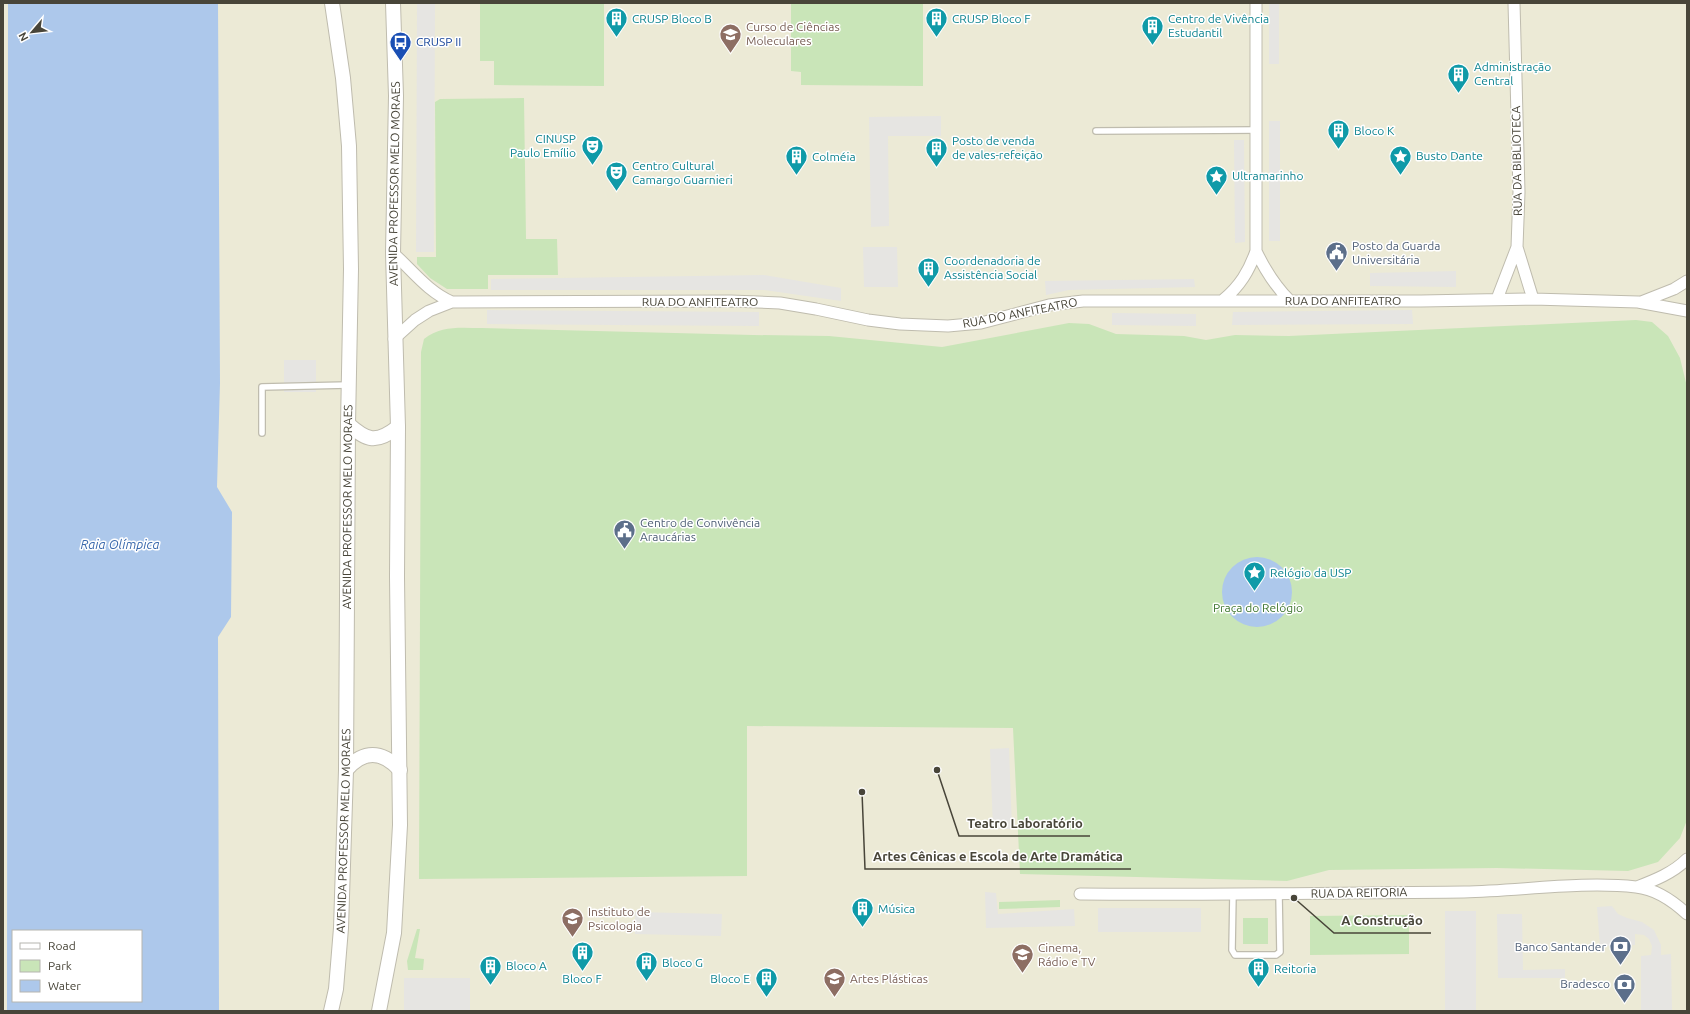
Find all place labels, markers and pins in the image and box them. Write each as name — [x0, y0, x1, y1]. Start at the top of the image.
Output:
building icon: CRUSP Bloco B — [604, 6, 630, 39]
building icon: CRUSP Bloco F — [924, 6, 950, 39]
place label: CRUSP Bloco B — [632, 12, 712, 25]
place label: CRUSP Bloco F — [952, 12, 1031, 25]
place label: Centro de Vivência Estudantil — [1168, 12, 1269, 39]
building icon: Centro de Vivência Estudantil — [1139, 13, 1165, 46]
place label: Curso de Ciências Moleculares — [746, 20, 840, 47]
school or university icon: Curso de Ciências Moleculares — [718, 21, 744, 54]
bus stop icon: CRUSP II — [388, 29, 414, 62]
place label: CRUSP II — [416, 35, 461, 48]
place label: Administração Central — [1474, 60, 1551, 87]
building icon: Administração Central — [1446, 61, 1472, 94]
building icon: Bloco K — [1325, 118, 1351, 151]
place label: Bloco K — [1354, 124, 1395, 137]
place label: CINUSP Paulo Emílio — [510, 132, 576, 159]
theatre icon: CINUSP Paulo Emílio — [579, 133, 605, 166]
place label: Posto de venda de vales-refeição — [952, 134, 1043, 161]
building icon: Posto de venda de vales-refeição — [924, 135, 950, 168]
place icon: Busto Dante — [1387, 143, 1413, 176]
building icon: Colméia — [783, 144, 809, 177]
place label: Busto Dante — [1416, 149, 1483, 162]
place label: Colméia — [812, 150, 856, 163]
place label: Centro Cultural Camargo Guarnieri — [632, 159, 733, 186]
theatre icon: Centro Cultural Camargo Guarnieri — [603, 160, 629, 193]
place icon: Ultramarinho — [1203, 163, 1229, 196]
place label: Ultramarinho — [1232, 169, 1303, 182]
place label: Posto da Guarda Universitária — [1352, 239, 1440, 266]
public building icon: Posto da Guarda Universitária — [1323, 240, 1349, 273]
place label: Coordenadoria de Assistência Social — [944, 254, 1041, 281]
building icon: Coordenadoria de Assistência Social — [915, 255, 941, 288]
place label: Centro de Convivência Araucárias — [640, 516, 760, 543]
public building icon: Centro de Convivência Araucárias — [612, 517, 638, 550]
place icon: Relógio da USP — [1242, 560, 1268, 593]
place label: Relógio da USP — [1270, 566, 1351, 579]
callout: Teatro Laboratório — [959, 811, 1090, 836]
callout: Artes Cênicas e Escola de Arte Dramática — [865, 844, 1131, 869]
building icon: Música — [850, 896, 876, 929]
place label: Música — [878, 902, 915, 915]
place label: Instituto de Psicologia — [588, 905, 650, 932]
school or university icon: Instituto de Psicologia — [559, 906, 585, 939]
callout: A Construção — [1334, 908, 1431, 933]
bank icon: Banco Santander — [1608, 934, 1634, 967]
building icon: Bloco F — [569, 939, 595, 972]
place label: Banco Santander — [1515, 940, 1606, 953]
place label: Cinema, Rádio e TV — [1038, 941, 1096, 968]
school or university icon: Cinema, Rádio e TV — [1009, 942, 1035, 975]
building icon: Bloco G — [634, 950, 660, 983]
building icon: Bloco A — [478, 953, 504, 986]
place label: Bloco G — [662, 956, 703, 969]
building icon: Reitoria — [1245, 956, 1271, 989]
place label: Bloco A — [506, 959, 547, 972]
place label: Reitoria — [1274, 962, 1316, 975]
building icon: Bloco E — [753, 966, 779, 999]
school or university icon: Artes Plásticas — [822, 966, 848, 999]
bank icon: Bradesco — [1612, 971, 1638, 1004]
place label: Bloco F — [562, 972, 602, 985]
place label: Bloco E — [710, 972, 750, 985]
place label: Artes Plásticas — [850, 972, 928, 985]
place label: Bradesco — [1560, 977, 1610, 990]

